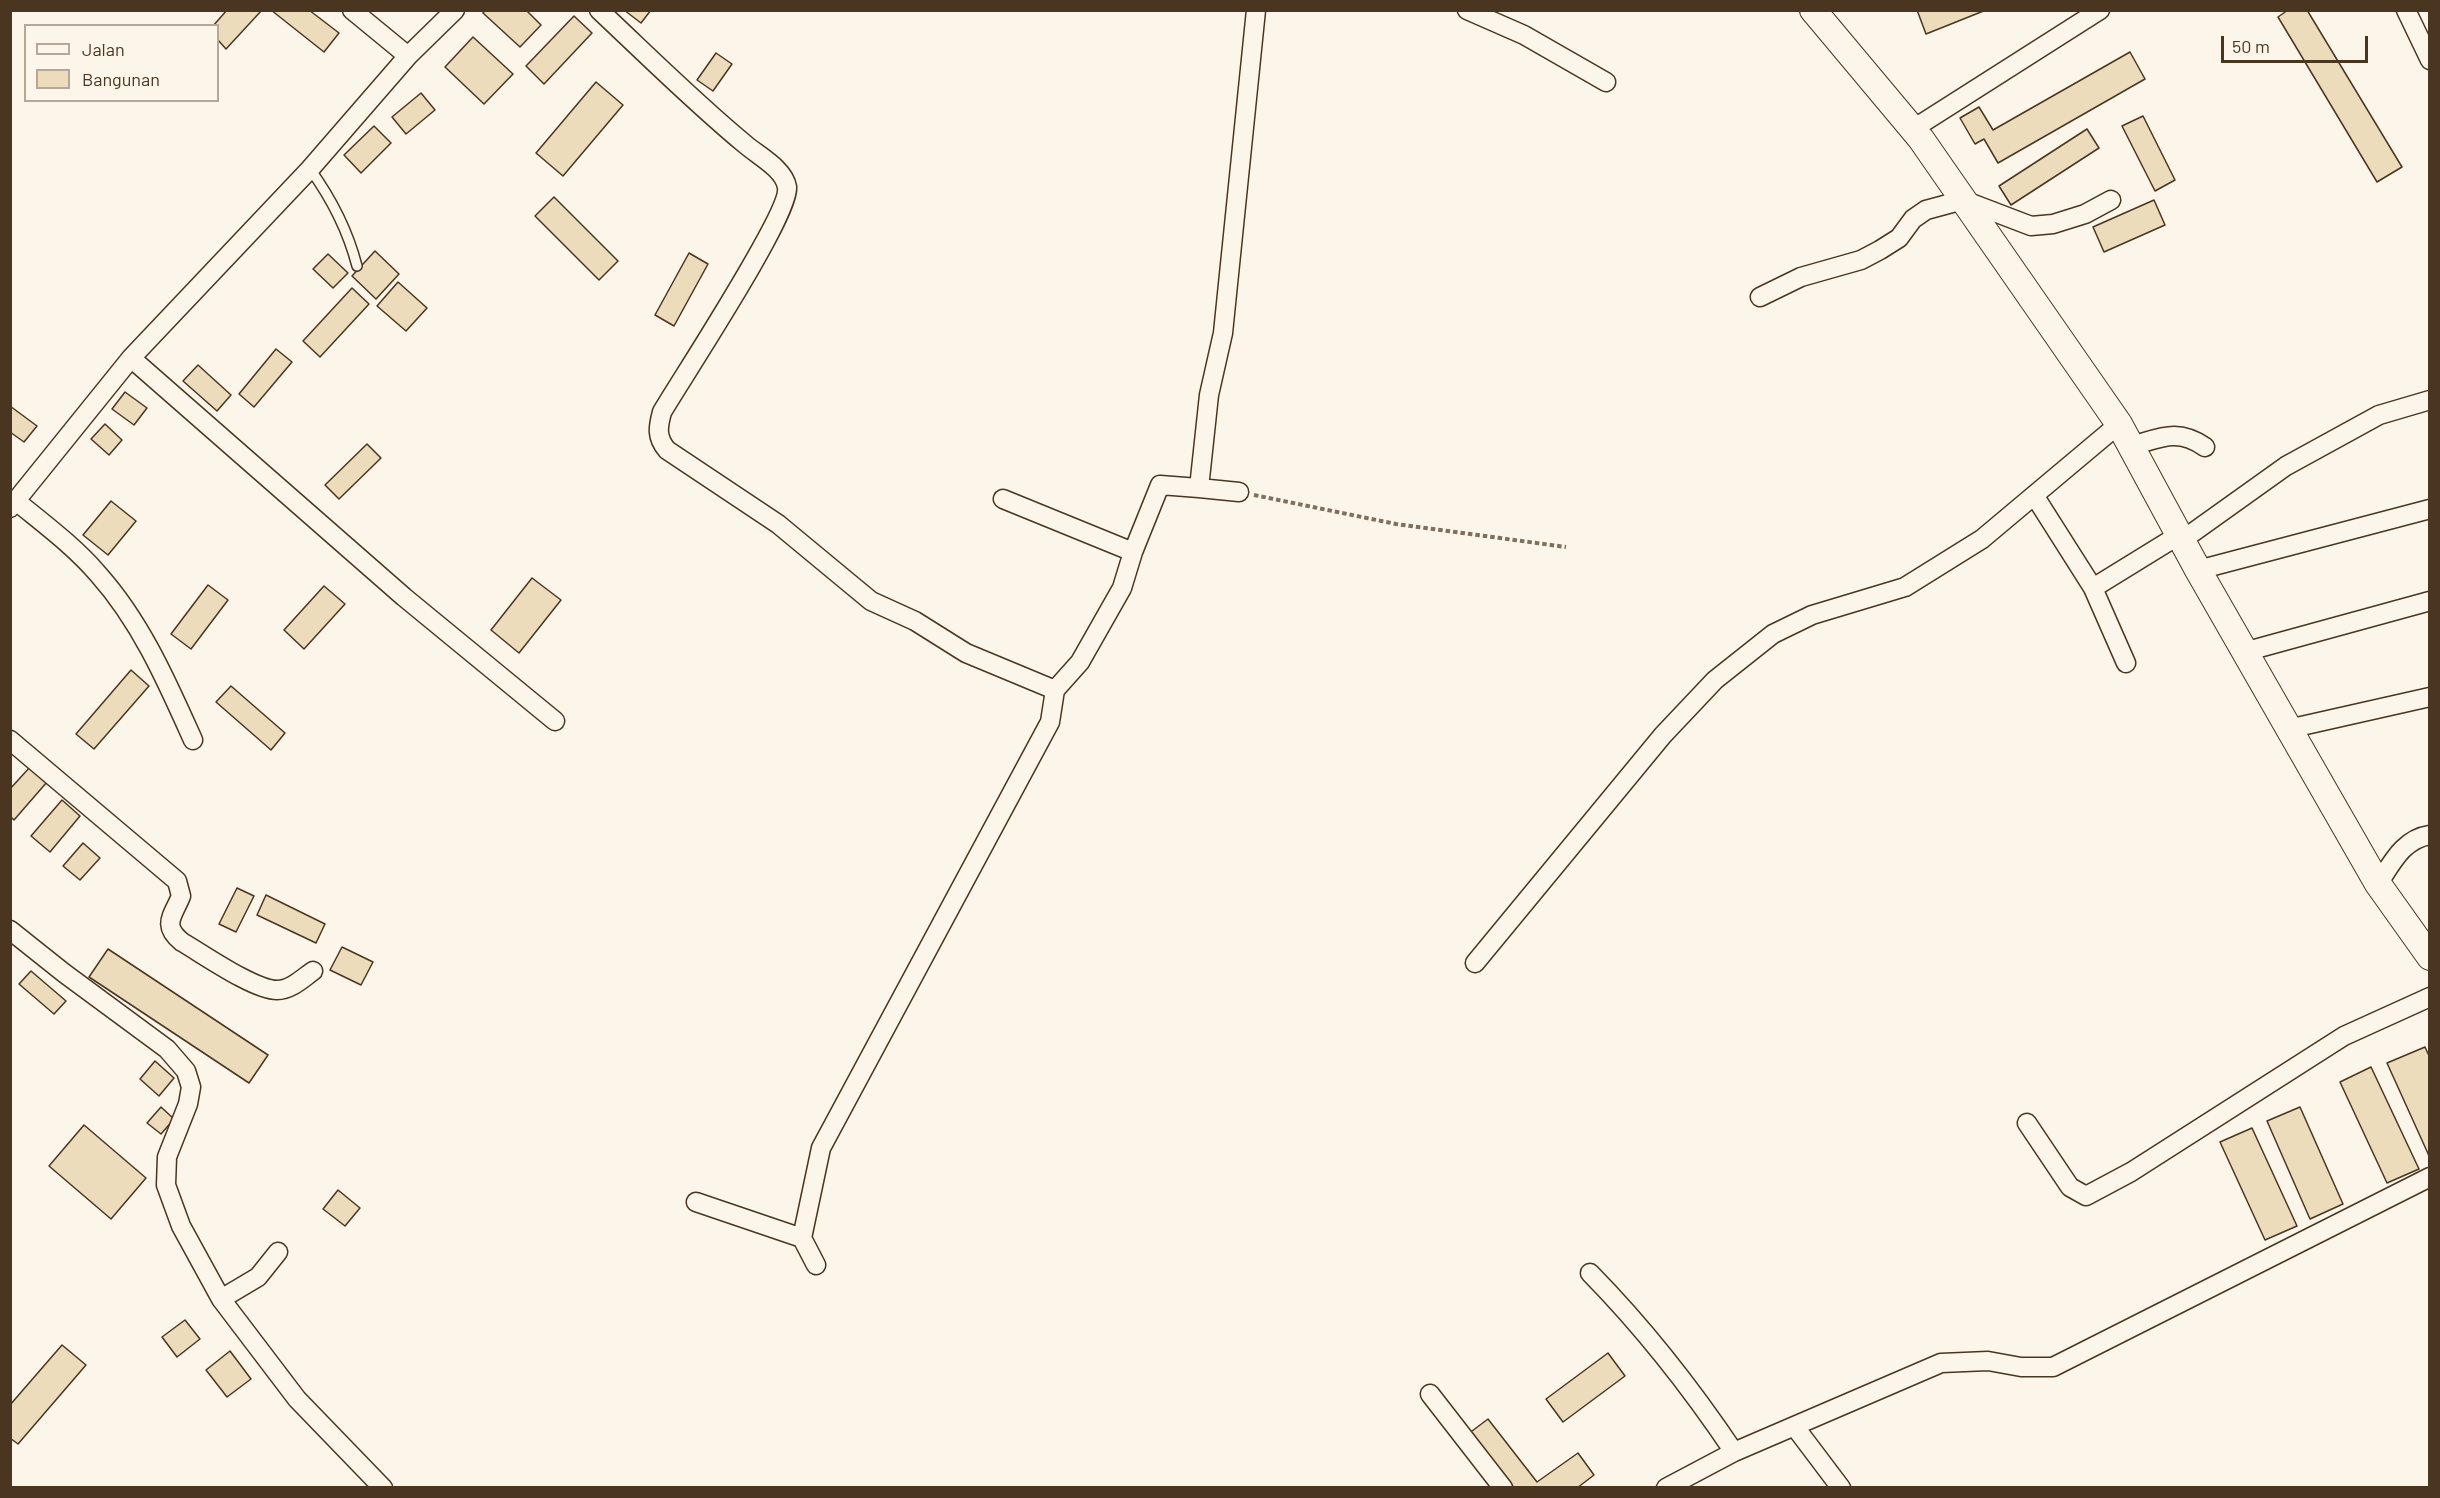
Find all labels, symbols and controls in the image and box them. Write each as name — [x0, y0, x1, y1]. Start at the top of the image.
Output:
legend — [24, 24, 219, 102]
scale bar — [2224, 24, 2371, 62]
text: 50 m — [2232, 35, 2270, 57]
text: Jalan — [82, 38, 125, 60]
text: Bangunan — [82, 68, 160, 90]

